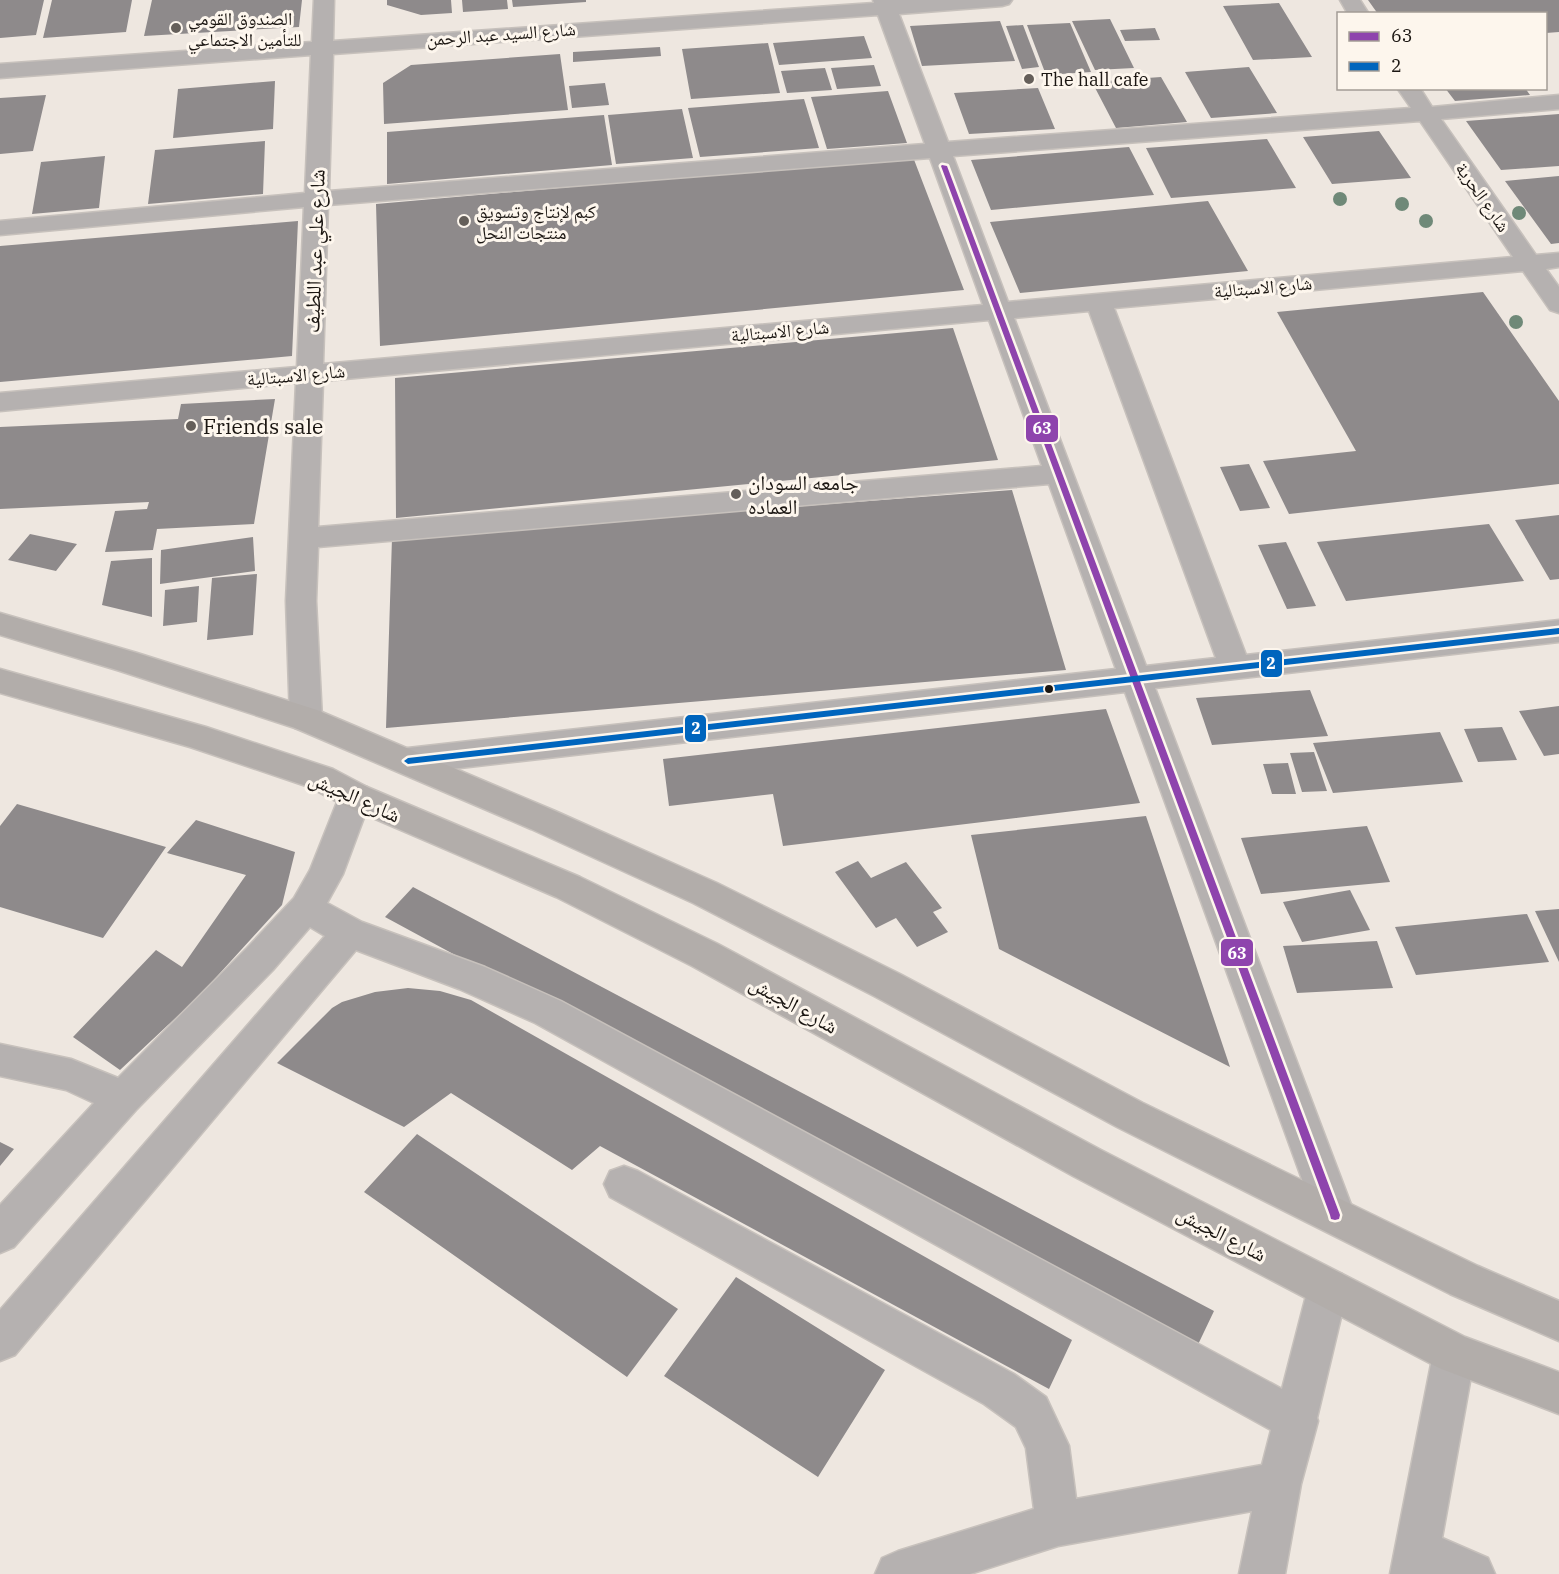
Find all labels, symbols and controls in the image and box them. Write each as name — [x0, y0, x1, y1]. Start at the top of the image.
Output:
place label: الصندوق القومي للتأمين الاجتماعي — [188, 7, 302, 54]
legend — [1337, 12, 1547, 90]
street label: شارع السيد عبد الرحمن — [426, 17, 576, 51]
marker: الصندوق القومي للتأمين الاجتماعي — [169, 21, 183, 35]
text: 63 — [1391, 24, 1413, 47]
text: 2 — [1391, 54, 1402, 77]
place label: The hall cafe — [1041, 68, 1149, 91]
marker: The hall cafe — [1022, 72, 1036, 86]
street label: شارع الحرية — [1451, 158, 1515, 236]
street label: شارع علي عبد اللطيف — [297, 169, 334, 334]
place label: كبم لإنتاج وتسويق منتجات النحل — [476, 200, 597, 244]
marker: كبم لإنتاج وتسويق منتجات النحل — [457, 214, 471, 228]
street label: شارع الاسبتالية — [1213, 271, 1313, 303]
street label: شارع الاسبتالية — [730, 315, 830, 347]
street label: شارع الاسبتالية — [246, 359, 346, 391]
place label: Friends sale — [203, 412, 323, 440]
line badge: 63 — [1025, 414, 1059, 443]
text: 63 — [1032, 418, 1052, 438]
marker: Friends sale — [184, 419, 198, 433]
place label: جامعه السودان العماده — [748, 468, 859, 520]
marker: جامعه السودان العماده — [729, 487, 743, 501]
line badge: 2 — [1260, 649, 1283, 678]
text: 2 — [1266, 653, 1276, 673]
unlabelled marker — [1043, 683, 1055, 695]
line badge: 2 — [684, 714, 707, 743]
text: 2 — [691, 718, 701, 738]
street label: شارع الجيش — [305, 763, 405, 829]
line badge: 63 — [1220, 938, 1254, 967]
text: 63 — [1227, 943, 1247, 963]
street label: شارع الجيش — [745, 968, 843, 1040]
street label: شارع الجيش — [1172, 1198, 1272, 1268]

